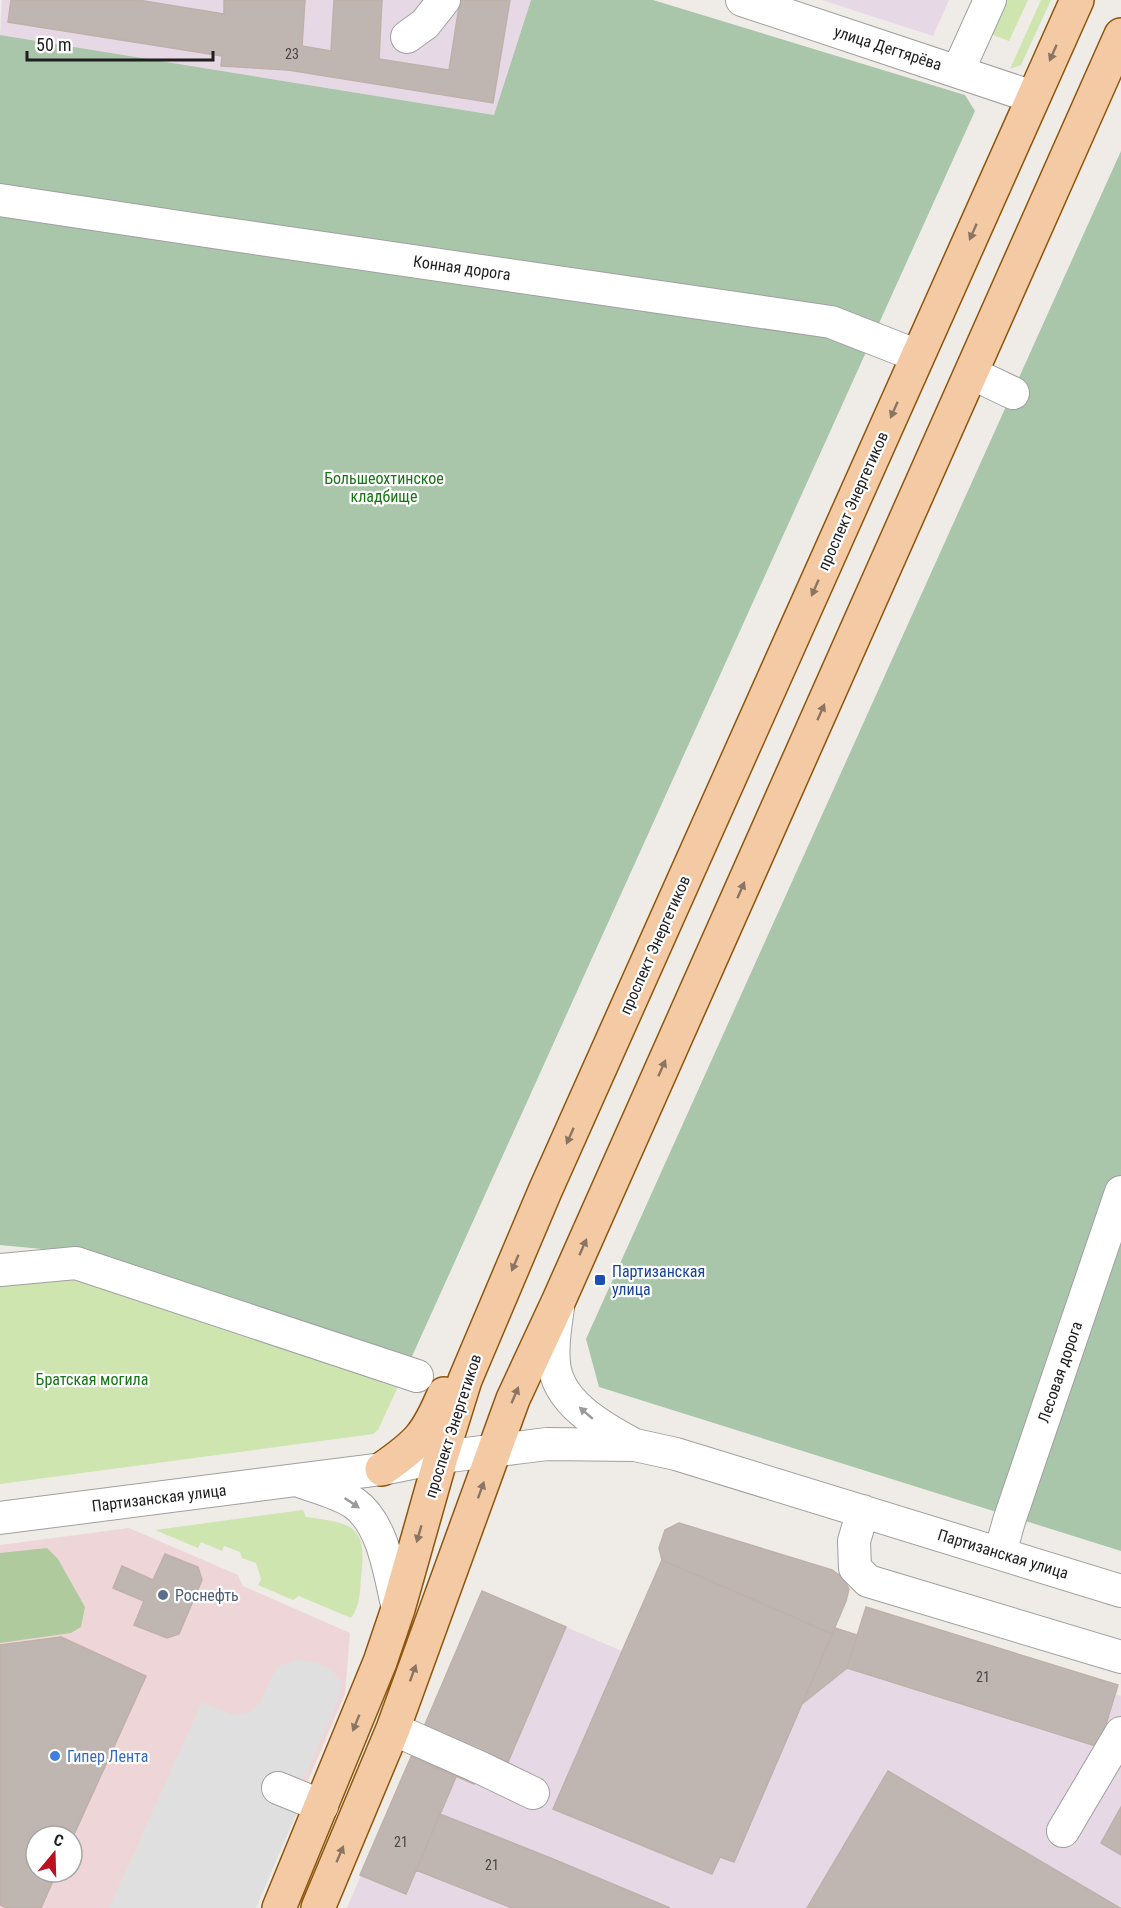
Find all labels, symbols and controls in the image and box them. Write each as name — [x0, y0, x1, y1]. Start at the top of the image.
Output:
street label: улица Дегтярёва — [832, 22, 944, 74]
scale bar — [27, 24, 213, 62]
text: 50 m — [36, 34, 71, 55]
one-way arrow — [1048, 45, 1057, 62]
house number: 23 — [285, 46, 299, 62]
one-way arrow — [969, 223, 978, 240]
street label: Конная дорога — [412, 252, 512, 284]
one-way arrow — [889, 401, 899, 419]
street label: проспект Энергетиков — [814, 429, 892, 573]
park label: Большеохтинское кладбище — [324, 469, 444, 506]
one-way arrow — [810, 579, 819, 596]
one-way arrow — [816, 703, 826, 721]
street label: проспект Энергетиков — [616, 873, 694, 1017]
one-way arrow — [737, 882, 746, 899]
one-way arrow — [658, 1060, 667, 1077]
one-way arrow — [565, 1128, 575, 1146]
one-way arrow — [579, 1238, 588, 1255]
one-way arrow — [510, 1254, 520, 1272]
place label: Партизанская улица — [612, 1262, 705, 1299]
marker: Партизанская улица — [593, 1273, 607, 1287]
street label: Лесовая дорога — [1034, 1319, 1086, 1425]
street label: проспект Энергетиков — [421, 1352, 485, 1500]
park label: Братская могила — [36, 1370, 148, 1389]
one-way arrow — [511, 1386, 521, 1404]
one-way arrow — [579, 1407, 594, 1420]
street label: Партизанская улица — [91, 1480, 227, 1516]
one-way arrow — [477, 1481, 486, 1499]
one-way arrow — [343, 1498, 360, 1509]
one-way arrow — [414, 1525, 423, 1543]
street label: Партизанская улица — [935, 1525, 1071, 1583]
place label: Роснефть — [175, 1586, 239, 1605]
marker: Роснефть — [156, 1588, 170, 1602]
one-way arrow — [409, 1664, 419, 1682]
house number: 21 — [976, 1669, 990, 1685]
one-way arrow — [351, 1714, 361, 1732]
place label: Гипер Лента — [67, 1747, 148, 1766]
marker: Гипер Лента — [48, 1749, 62, 1763]
north arrow — [24, 1824, 84, 1884]
text: С — [51, 1830, 66, 1851]
house number: 21 — [394, 1834, 408, 1850]
one-way arrow — [336, 1845, 346, 1863]
house number: 21 — [485, 1857, 499, 1873]

